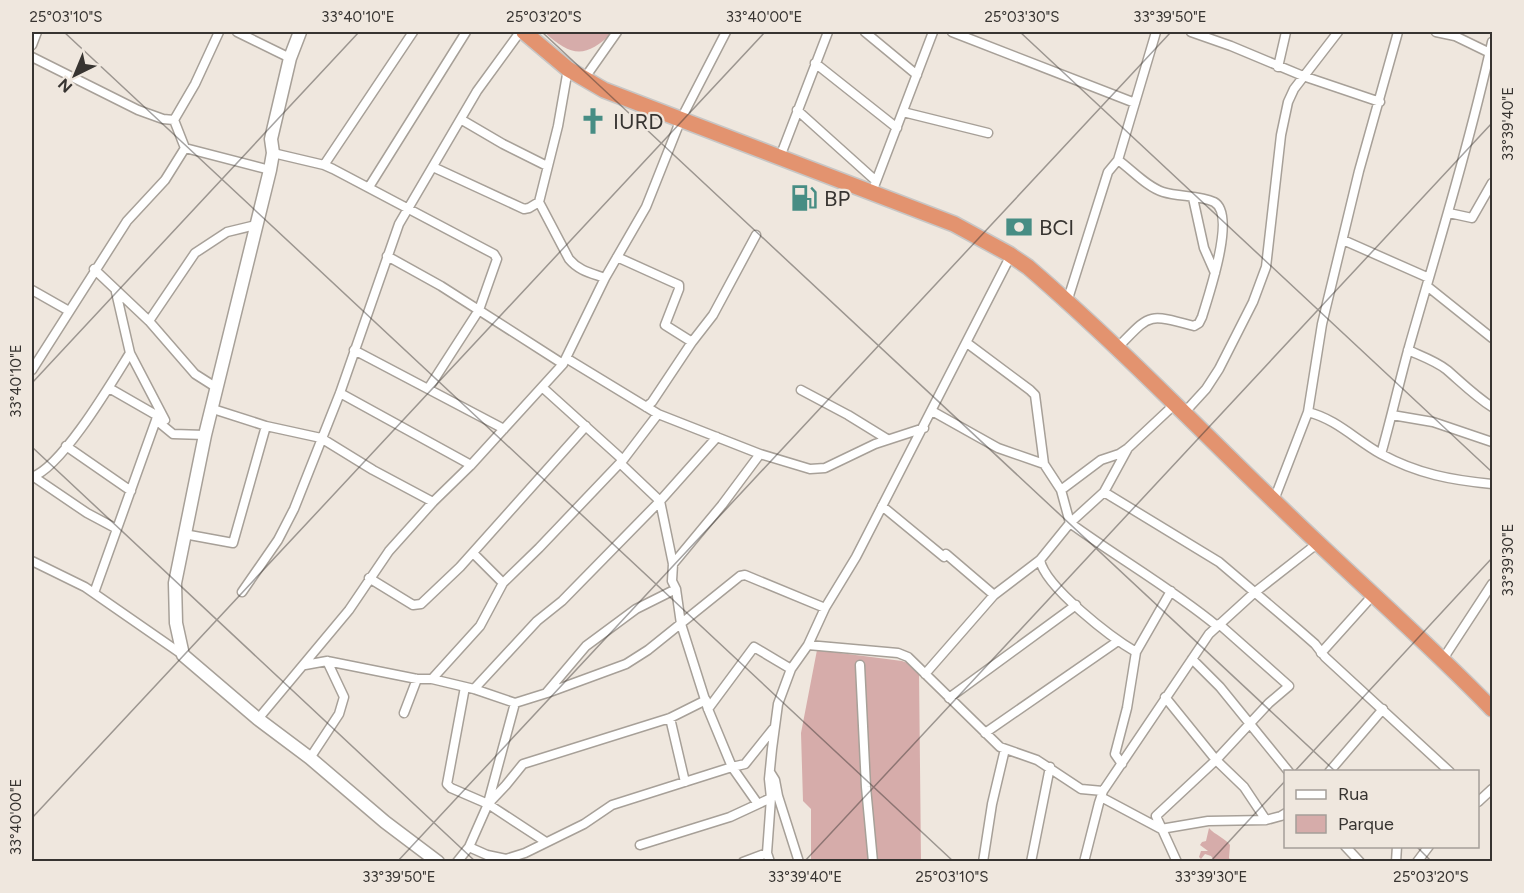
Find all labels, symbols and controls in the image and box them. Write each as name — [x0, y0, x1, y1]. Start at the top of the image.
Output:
text: 25°03'10"S — [29, 8, 103, 26]
text: 33°40'10"E — [321, 8, 395, 26]
text: 25°03'20"S — [506, 8, 582, 26]
text: 33°40'00"E — [726, 8, 802, 26]
text: 25°03'30"S — [984, 8, 1060, 26]
text: 33°39'50"E — [1133, 8, 1207, 26]
north arrow — [45, 45, 105, 105]
text: N — [54, 74, 76, 97]
text: 33°39'40"E — [1499, 87, 1517, 161]
church icon: IURD — [578, 106, 608, 136]
place label: IURD — [613, 108, 663, 135]
fuel station icon: BP — [789, 183, 819, 213]
place label: BP — [824, 185, 850, 212]
bank icon: BCI — [1004, 212, 1034, 242]
place label: BCI — [1039, 214, 1074, 241]
text: 33°40'10"E — [7, 344, 25, 418]
text: 33°39'30"E — [1499, 524, 1517, 596]
legend — [1284, 770, 1479, 848]
text: 33°40'00"E — [7, 779, 25, 855]
text: Rua — [1338, 783, 1369, 805]
text: Parque — [1338, 813, 1394, 835]
text: 33°39'50"E — [362, 868, 436, 886]
text: 33°39'40"E — [768, 868, 842, 886]
text: 25°03'10"S — [915, 868, 989, 886]
text: 33°39'30"E — [1175, 868, 1247, 886]
text: 25°03'20"S — [1393, 868, 1469, 886]

